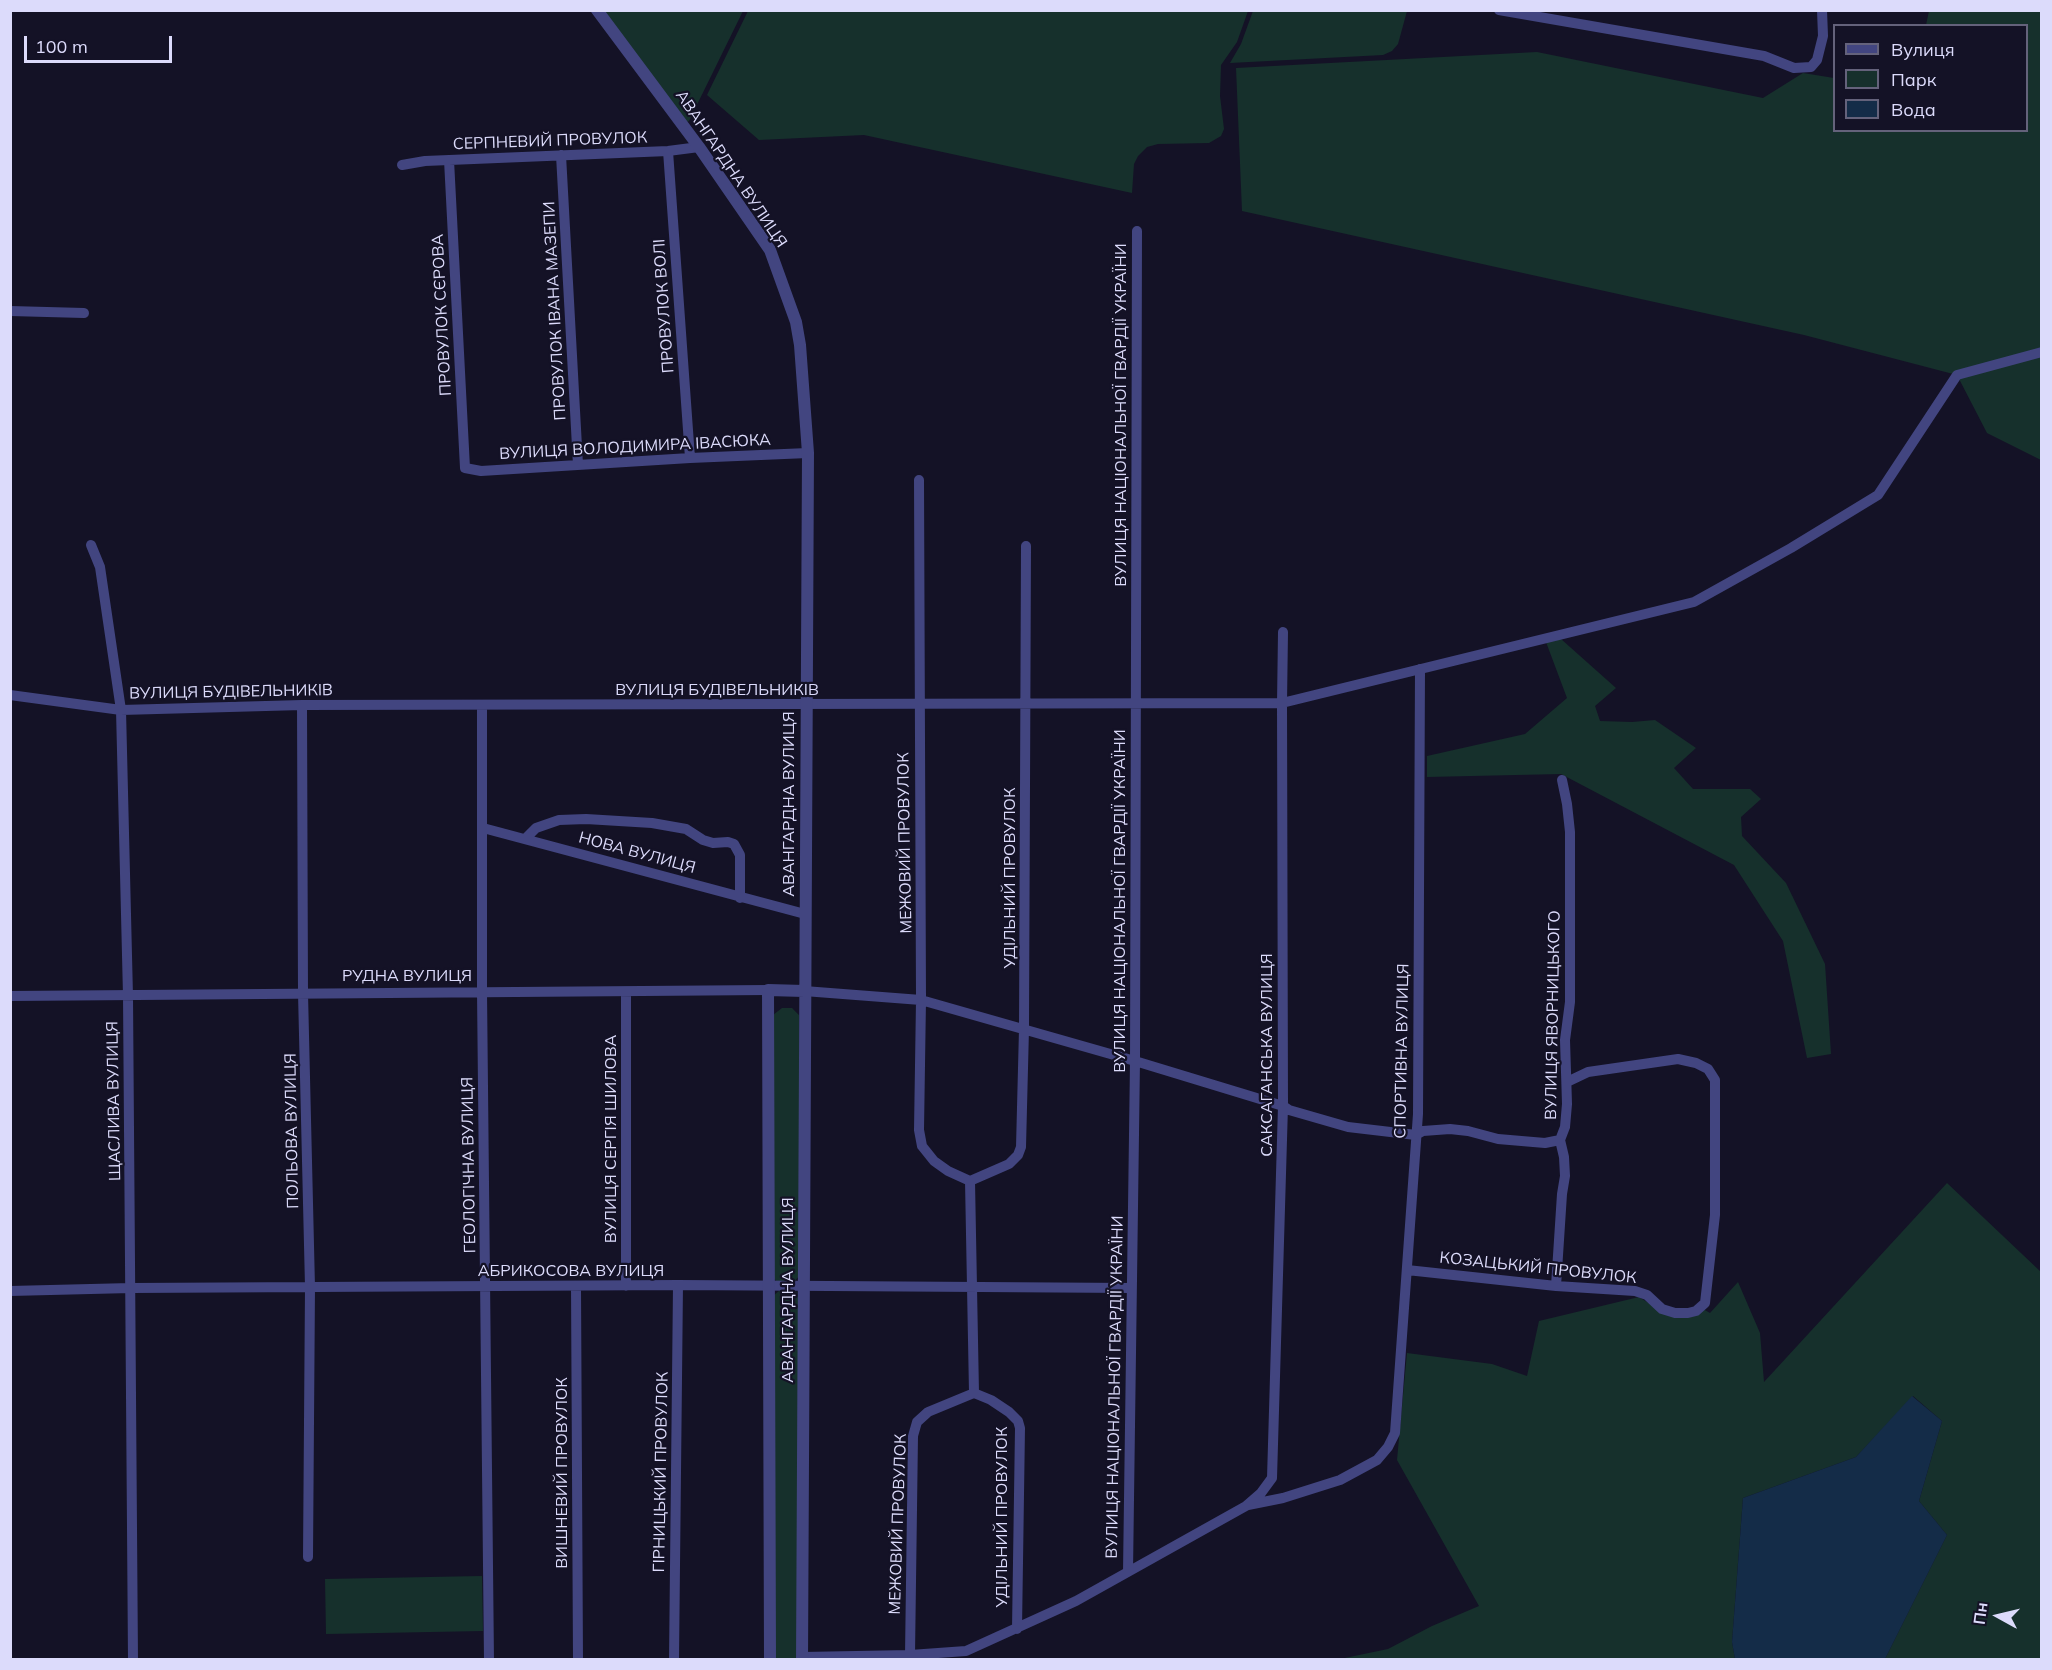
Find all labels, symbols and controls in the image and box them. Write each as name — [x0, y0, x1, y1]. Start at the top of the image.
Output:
scale bar — [27, 24, 176, 62]
legend — [1833, 24, 2028, 132]
text: 100 m — [35, 35, 88, 58]
text: Вулиця — [1891, 38, 1955, 61]
text: Парк — [1891, 68, 1936, 91]
street label: АВАНГАРДНА ВУЛИЦЯ — [671, 87, 791, 251]
text: Вода — [1891, 98, 1936, 121]
street label: СЕРПНЕВИЙ ПРОВУЛОК — [452, 128, 648, 154]
street label: ПРОВУЛОК ІВАНА МАЗЕПИ — [540, 201, 570, 421]
street label: ПРОВУЛОК СЄРОВА — [428, 234, 456, 396]
street label: ПРОВУЛОК ВОЛІ — [650, 238, 678, 374]
street label: ВУЛИЦЯ НАЦІОНАЛЬНОЇ ГВАРДІЇ УКРАЇНИ — [1111, 243, 1131, 587]
street label: ВУЛИЦЯ ВОЛОДИМИРА ІВАСЮКА — [499, 430, 771, 464]
street label: ВУЛИЦЯ БУДІВЕЛЬНИКІВ — [615, 680, 819, 700]
street label: ВУЛИЦЯ БУДІВЕЛЬНИКІВ — [129, 681, 333, 703]
street label: АВАНГАРДНА ВУЛИЦЯ — [779, 711, 799, 897]
street label: ВУЛИЦЯ НАЦІОНАЛЬНОЇ ГВАРДІЇ УКРАЇНИ — [1110, 729, 1130, 1073]
street label: МЕЖОВИЙ ПРОВУЛОК — [894, 752, 916, 934]
street label: УДІЛЬНИЙ ПРОВУЛОК — [1000, 788, 1020, 968]
street label: НОВА ВУЛИЦЯ — [576, 828, 698, 878]
street label: ВУЛИЦЯ ЯВОРНИЦЬКОГО — [1542, 910, 1564, 1120]
street label: САКСАГАНСЬКА ВУЛИЦЯ — [1257, 953, 1277, 1157]
street label: СПОРТИВНА ВУЛИЦЯ — [1391, 963, 1413, 1139]
street label: РУДНА ВУЛИЦЯ — [342, 966, 472, 986]
street label: ЩАСЛИВА ВУЛИЦЯ — [103, 1021, 125, 1181]
street label: ВУЛИЦЯ СЕРГІЯ ШИЛОВА — [601, 1035, 621, 1243]
street label: ПОЛЬОВА ВУЛИЦЯ — [281, 1053, 303, 1209]
street label: ГЕОЛОГІЧНА ВУЛИЦЯ — [458, 1077, 480, 1253]
street label: АВАНГАРДНА ВУЛИЦЯ — [778, 1197, 798, 1383]
street label: ВУЛИЦЯ НАЦІОНАЛЬНОЇ ГВАРДІЇ УКРАЇНИ — [1102, 1215, 1128, 1559]
street label: КОЗАЦЬКИЙ ПРОВУЛОК — [1439, 1248, 1637, 1288]
street label: АБРИКОСОВА ВУЛИЦЯ — [478, 1261, 664, 1281]
street label: ГІРНИЦЬКИЙ ПРОВУЛОК — [650, 1371, 672, 1573]
street label: ВИШНЕВИЙ ПРОВУЛОК — [552, 1377, 572, 1569]
street label: УДІЛЬНИЙ ПРОВУЛОК — [992, 1427, 1012, 1607]
street label: МЕЖОВИЙ ПРОВУЛОК — [885, 1433, 911, 1615]
north arrow — [1968, 1586, 2028, 1646]
text: Пн — [1969, 1601, 1992, 1626]

